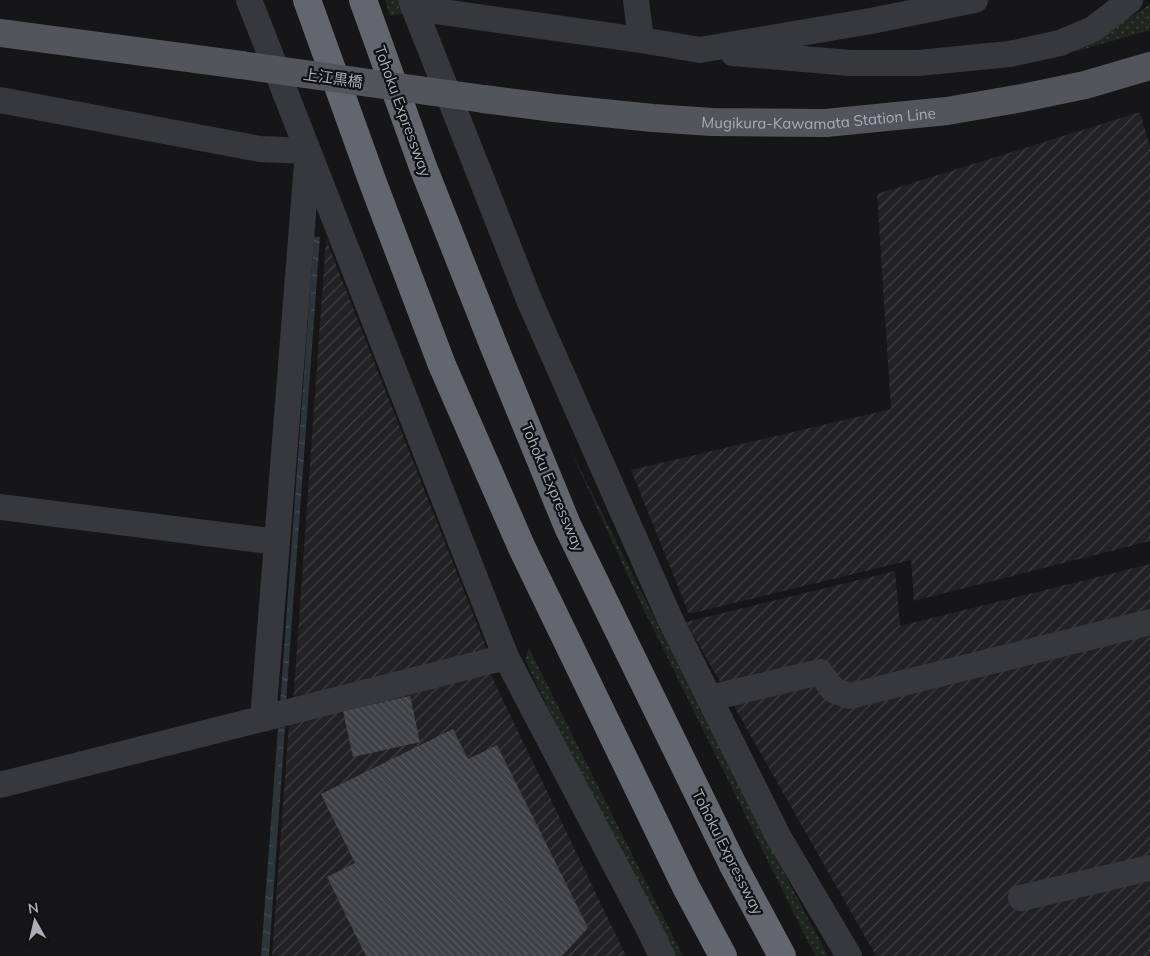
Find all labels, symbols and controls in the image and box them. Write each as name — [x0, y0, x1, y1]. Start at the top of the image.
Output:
street label: Tohoku Expressway — [370, 43, 436, 179]
street label: 上江黒橋 — [302, 64, 364, 92]
street label: Mugikura-Kawamata Station Line — [701, 103, 936, 133]
street label: Tohoku Expressway — [517, 420, 589, 554]
street label: Tohoku Expressway — [688, 786, 768, 918]
north arrow — [10, 896, 60, 946]
text: N — [27, 898, 40, 918]

